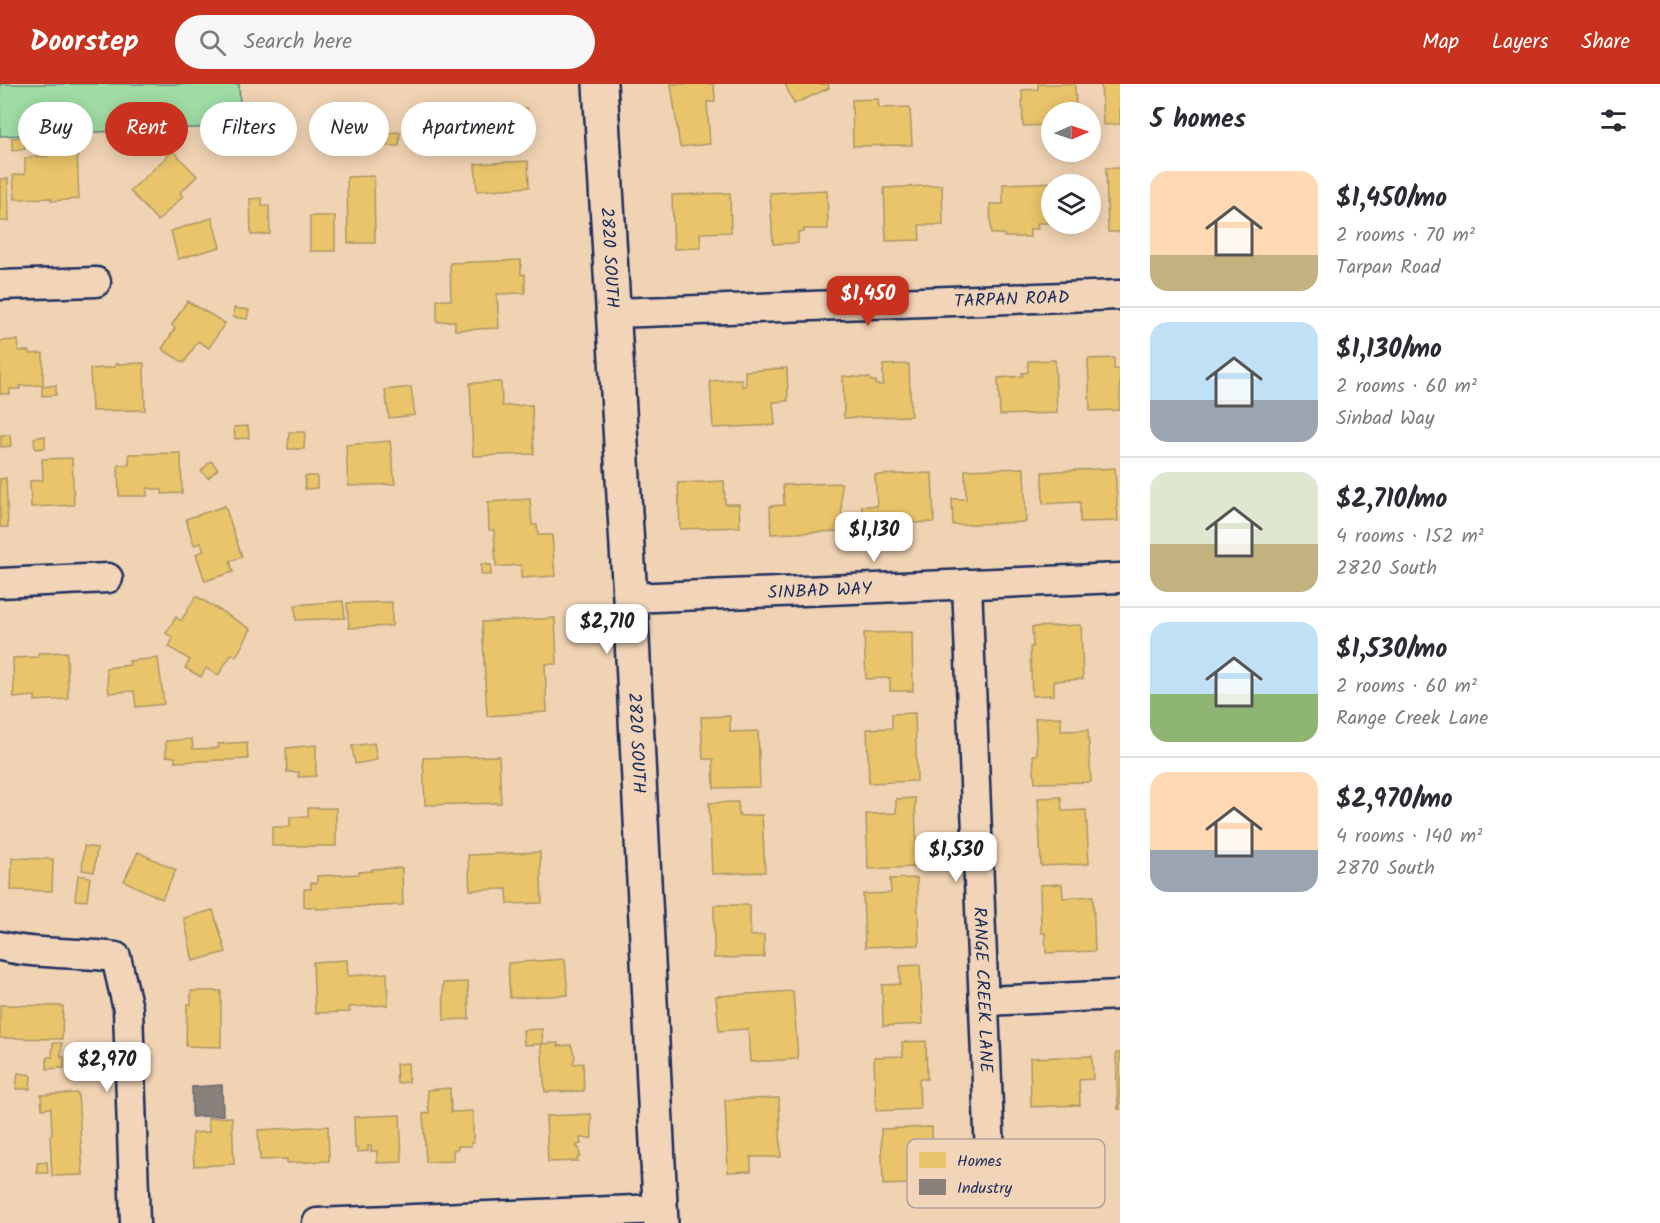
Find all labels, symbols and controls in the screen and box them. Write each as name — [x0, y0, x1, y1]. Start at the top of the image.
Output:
search box — [175, 15, 595, 69]
text: Doorstep — [30, 20, 139, 65]
text: Search here — [244, 25, 352, 60]
icon: search — [196, 26, 229, 59]
text: Map — [1422, 26, 1459, 59]
text: Layers — [1492, 26, 1548, 59]
text: Share — [1581, 26, 1630, 59]
text: 5 homes — [1150, 99, 1246, 141]
chip: Buy — [18, 102, 93, 156]
chip: Rent — [105, 102, 188, 156]
chip: Filters — [200, 102, 297, 156]
chip: New — [309, 102, 389, 156]
chip: Apartment — [401, 102, 536, 156]
north arrow — [1041, 102, 1101, 162]
map controls — [1041, 102, 1101, 234]
icon: filters — [1597, 104, 1630, 137]
button: layers — [1041, 174, 1101, 234]
text: $1,450/mo — [1336, 178, 1447, 220]
icon: home — [1198, 195, 1270, 267]
street label: 2820 SOUTH — [591, 206, 626, 309]
text: 2 rooms · 70 m² — [1336, 220, 1475, 252]
text: Tarpan Road — [1336, 252, 1440, 284]
pin: $1,450 — [819, 276, 917, 327]
text: $1,450 — [841, 279, 895, 311]
street label: TARPAN ROAD — [954, 284, 1070, 317]
text: $1,130/mo — [1336, 329, 1442, 371]
icon: home — [1198, 346, 1270, 418]
text: 2 rooms · 60 m² — [1336, 371, 1477, 403]
text: Sinbad Way — [1336, 403, 1434, 435]
text: $2,710/mo — [1336, 479, 1447, 521]
icon: home — [1198, 496, 1270, 568]
pin: $1,130 — [825, 512, 923, 563]
text: $1,130 — [849, 515, 899, 547]
text: 4 rooms · 152 m² — [1336, 521, 1484, 553]
text: 2820 South — [1336, 553, 1437, 585]
street label: SINBAD WAY — [767, 575, 873, 608]
pin: $2,710 — [558, 604, 656, 655]
text: $2,710 — [580, 607, 634, 639]
text: $1,530/mo — [1336, 629, 1447, 671]
icon: home — [1198, 646, 1270, 718]
text: 2 rooms · 60 m² — [1336, 671, 1477, 703]
street label: 2820 SOUTH — [619, 692, 653, 794]
text: Range Creek Lane — [1336, 703, 1488, 735]
text: $2,970/mo — [1336, 779, 1453, 821]
icon: home — [1198, 796, 1270, 868]
text: 4 rooms · 140 m² — [1336, 821, 1482, 853]
pin: $1,530 — [907, 832, 1005, 883]
text: $1,530 — [929, 835, 983, 867]
text: 2870 South — [1336, 853, 1435, 885]
street label: RANGE CREEK LANE — [964, 906, 1000, 1074]
pin: $2,970 — [58, 1042, 156, 1093]
text: $2,970 — [78, 1045, 136, 1077]
legend — [907, 1139, 1105, 1208]
text: Homes — [957, 1149, 1002, 1174]
text: Industry — [957, 1176, 1012, 1201]

